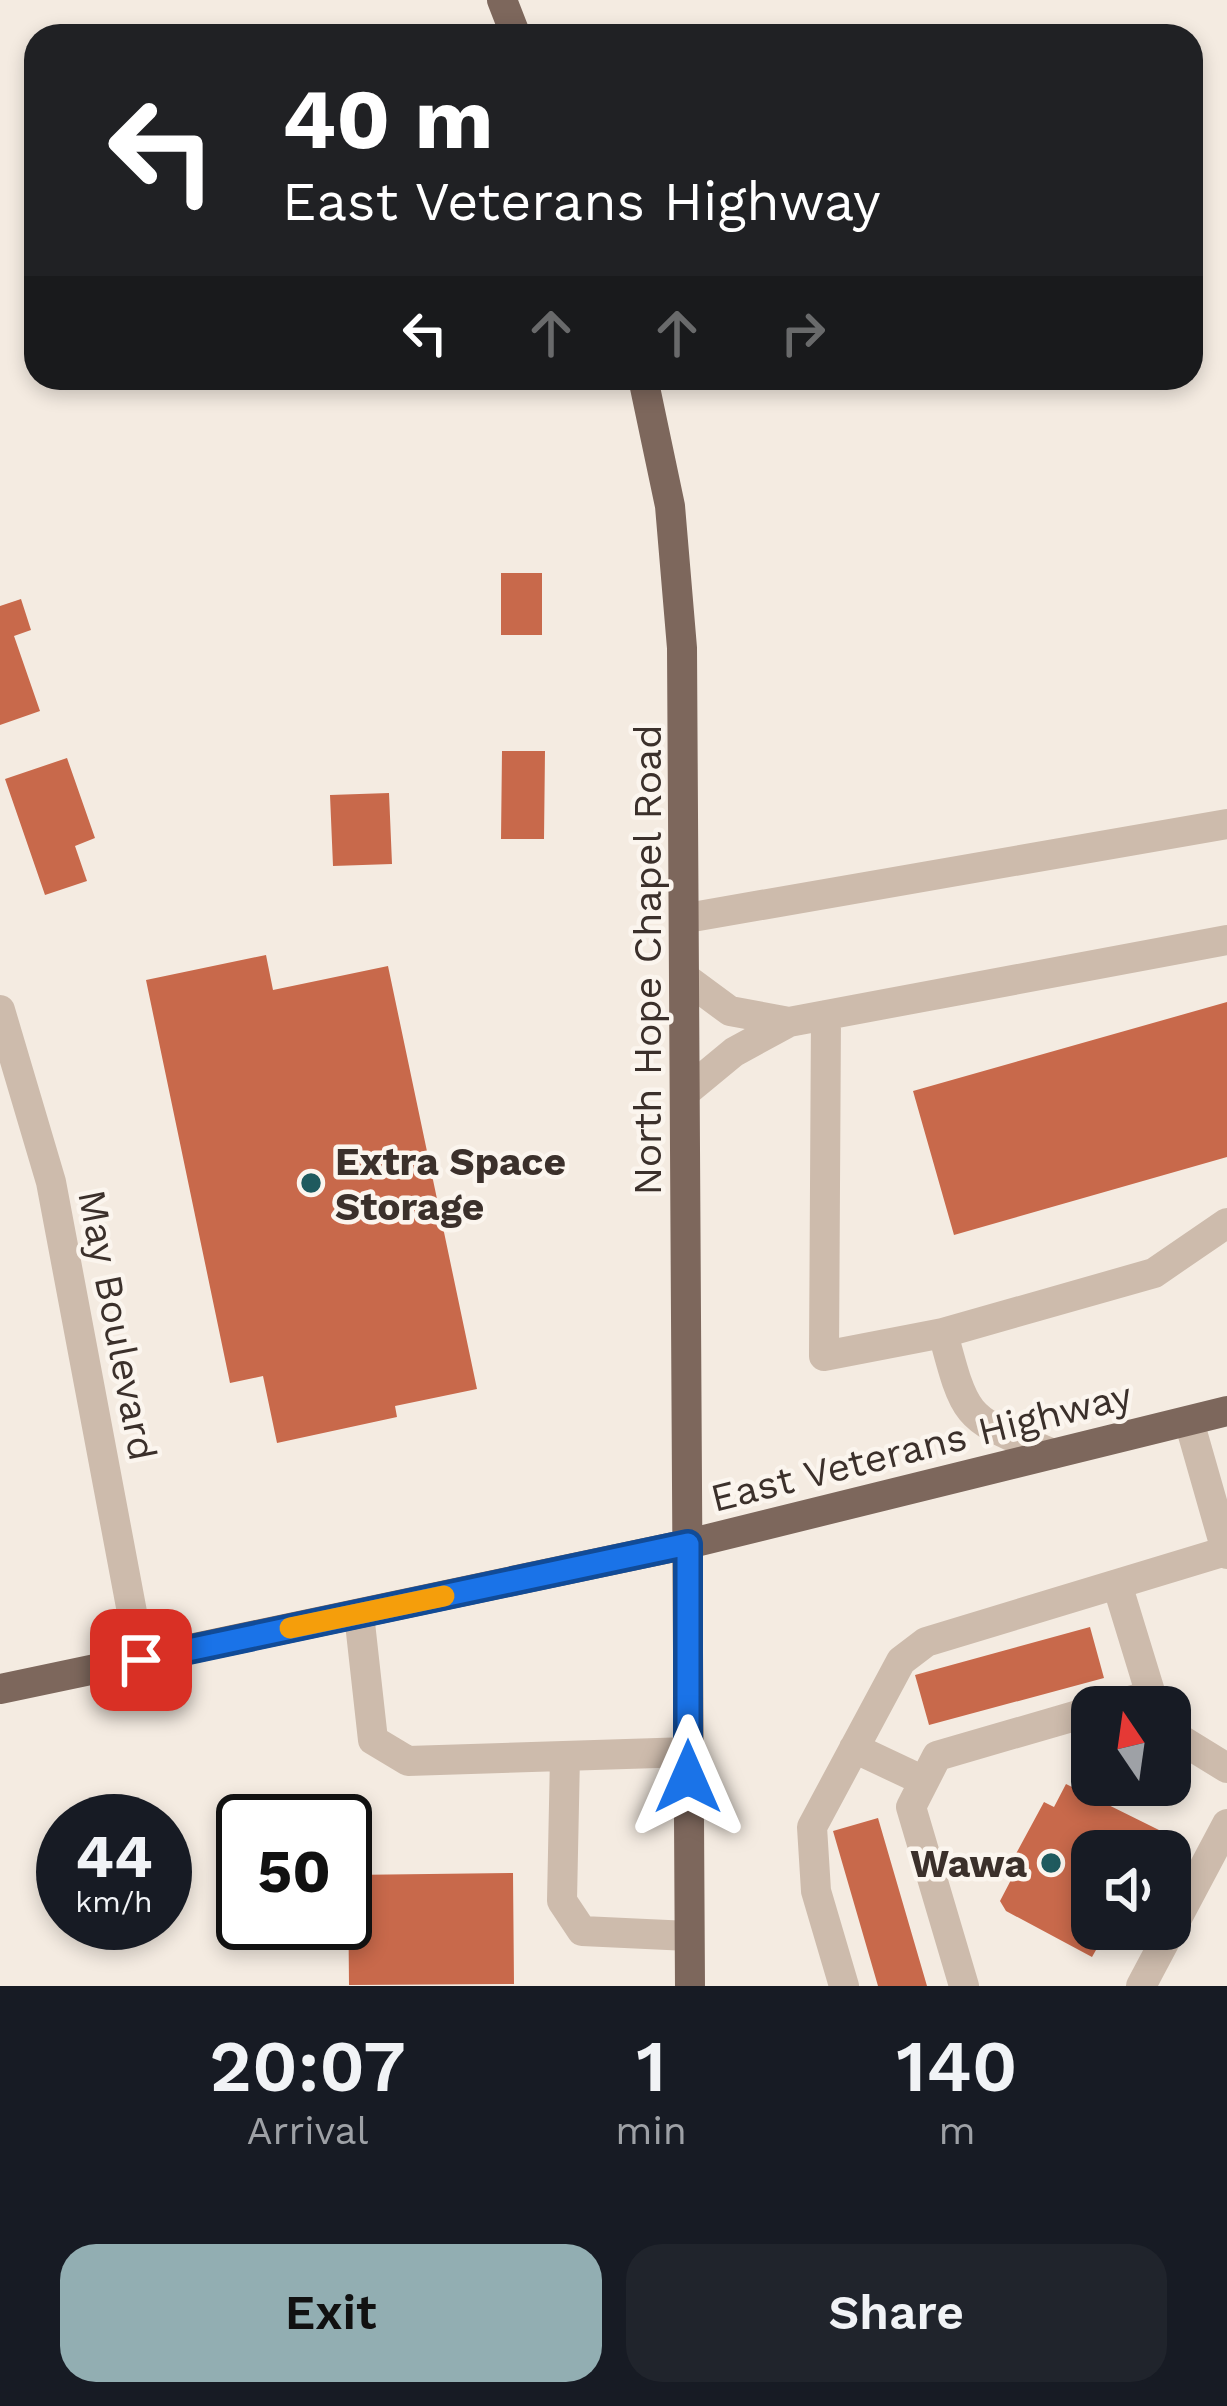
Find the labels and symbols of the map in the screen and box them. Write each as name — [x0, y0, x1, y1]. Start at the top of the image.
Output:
street label: North Hope Chapel Road — [625, 724, 670, 1196]
place label: Extra Space Storage — [335, 1139, 566, 1229]
marker: Extra Space Storage — [298, 1170, 324, 1196]
street label: May Boulevard — [69, 1186, 166, 1464]
street label: East Veterans Highway — [706, 1372, 1136, 1521]
pin — [90, 1609, 192, 1711]
north arrow — [1071, 1686, 1191, 1806]
position arrow — [625, 1714, 751, 1840]
speed limit sign: 50 — [216, 1794, 372, 1950]
place label: Wawa — [910, 1841, 1027, 1886]
marker: Wawa — [1038, 1850, 1064, 1876]

